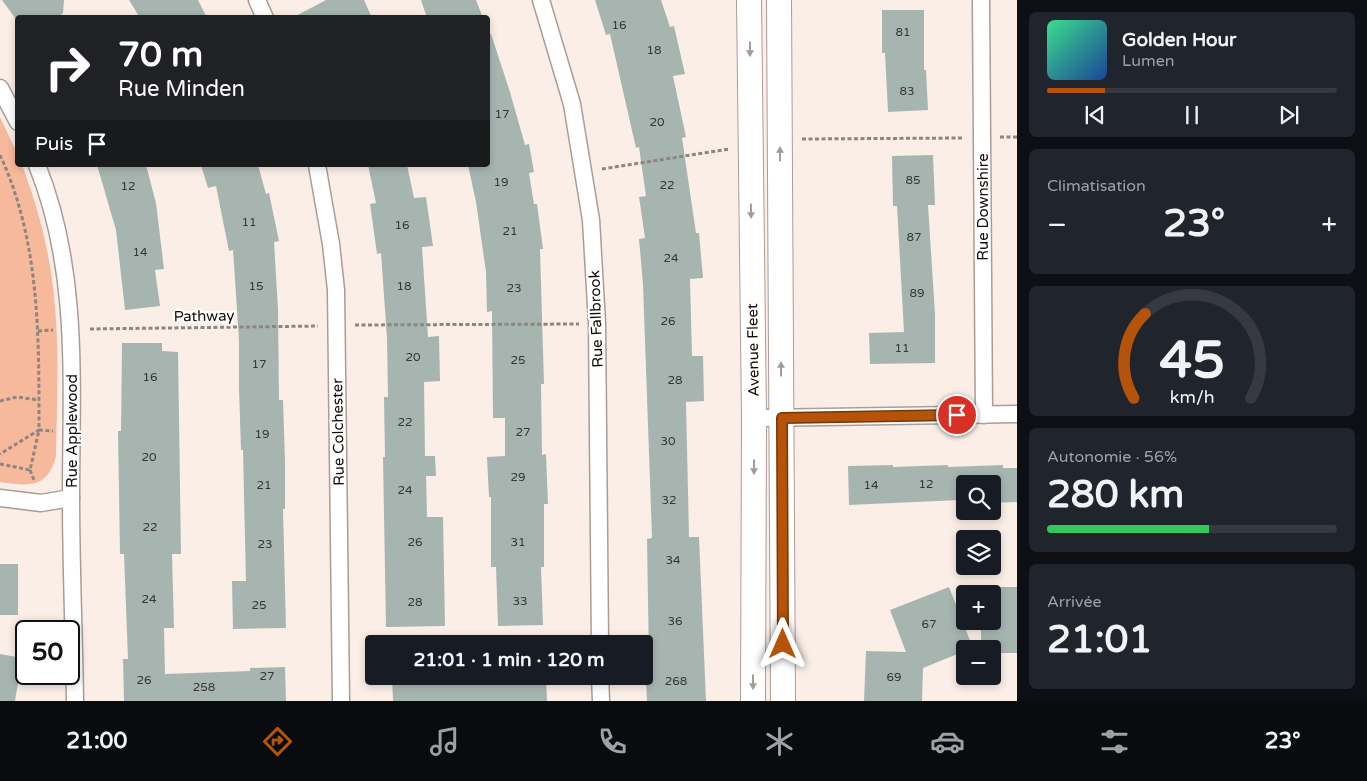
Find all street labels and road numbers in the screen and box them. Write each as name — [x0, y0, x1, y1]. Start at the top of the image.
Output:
street label: Rue Downshire — [974, 153, 992, 261]
street label: Rue Fallbrook — [585, 270, 607, 368]
street label: Avenue Fleet — [743, 303, 763, 397]
street label: Pathway — [173, 306, 235, 326]
street label: Rue Applewood — [63, 374, 81, 488]
street label: Rue Colchester — [328, 378, 348, 486]

